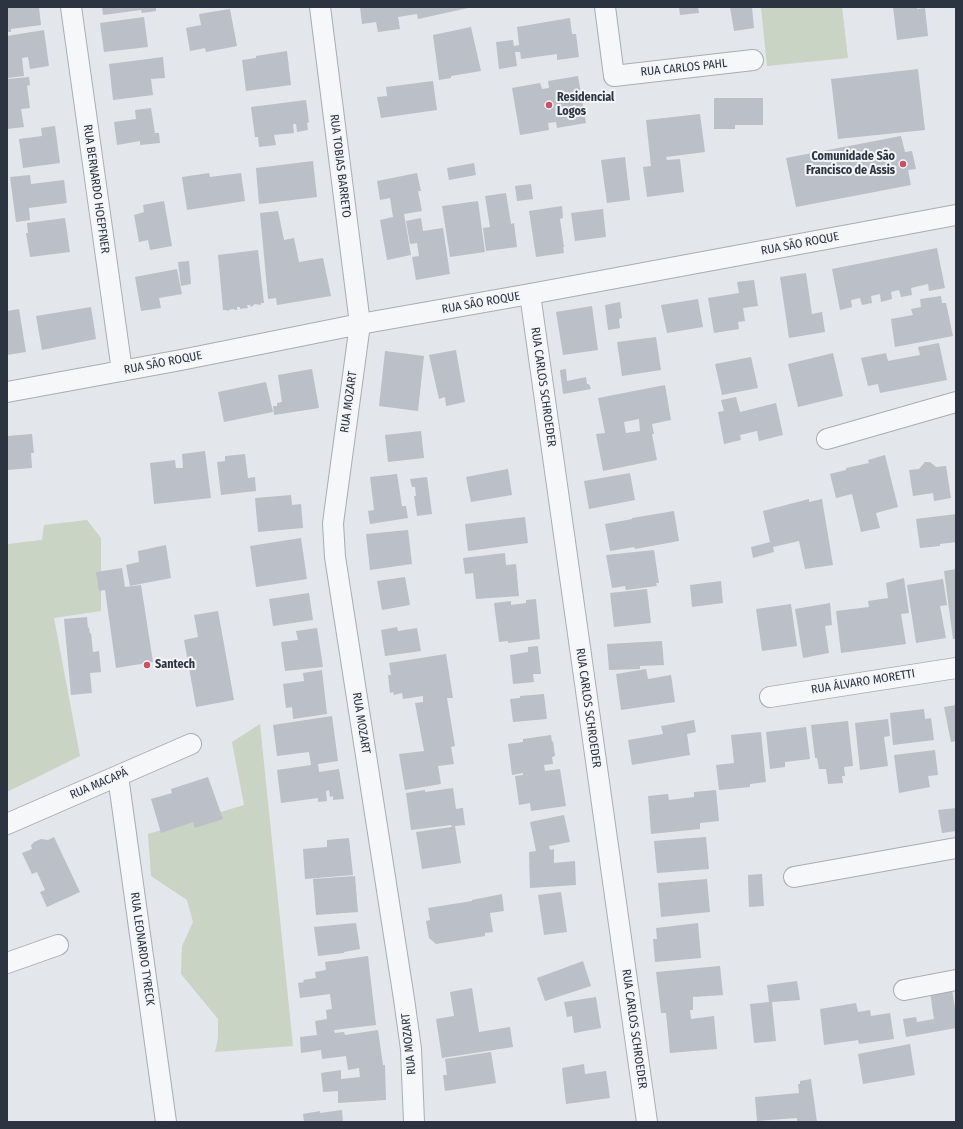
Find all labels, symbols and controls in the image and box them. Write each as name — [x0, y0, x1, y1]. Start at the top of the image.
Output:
street label: RUA CARLOS PAHL — [640, 56, 728, 80]
place label: Residencial Logos — [557, 91, 614, 119]
marker: Residencial Logos — [544, 100, 554, 110]
street label: RUA TOBIAS BARRETO — [327, 113, 353, 219]
street label: RUA BERNARDO HOEPFNER — [80, 124, 112, 254]
place label: Comunidade São Francisco de Assis — [806, 150, 895, 178]
marker: Comunidade São Francisco de Assis — [898, 159, 908, 169]
street label: RUA SÃO ROQUE — [760, 229, 840, 259]
street label: RUA SÃO ROQUE — [441, 289, 521, 317]
street label: RUA CARLOS SCHROEDER — [527, 326, 559, 448]
street label: RUA SÃO ROQUE — [123, 348, 203, 378]
street label: RUA MOZART — [338, 370, 360, 434]
street label: RUA CARLOS SCHROEDER — [572, 647, 604, 769]
place label: Santech — [155, 658, 195, 672]
marker: Santech — [142, 660, 152, 670]
street label: RUA ÁLVARO MORETTI — [810, 667, 916, 697]
street label: RUA MOZART — [349, 691, 373, 755]
street label: RUA MACAPÁ — [68, 765, 130, 803]
street label: RUA LEONARDO TYRECK — [127, 891, 157, 1007]
street label: RUA CARLOS SCHROEDER — [618, 968, 650, 1090]
street label: RUA MOZART — [399, 1012, 419, 1076]

